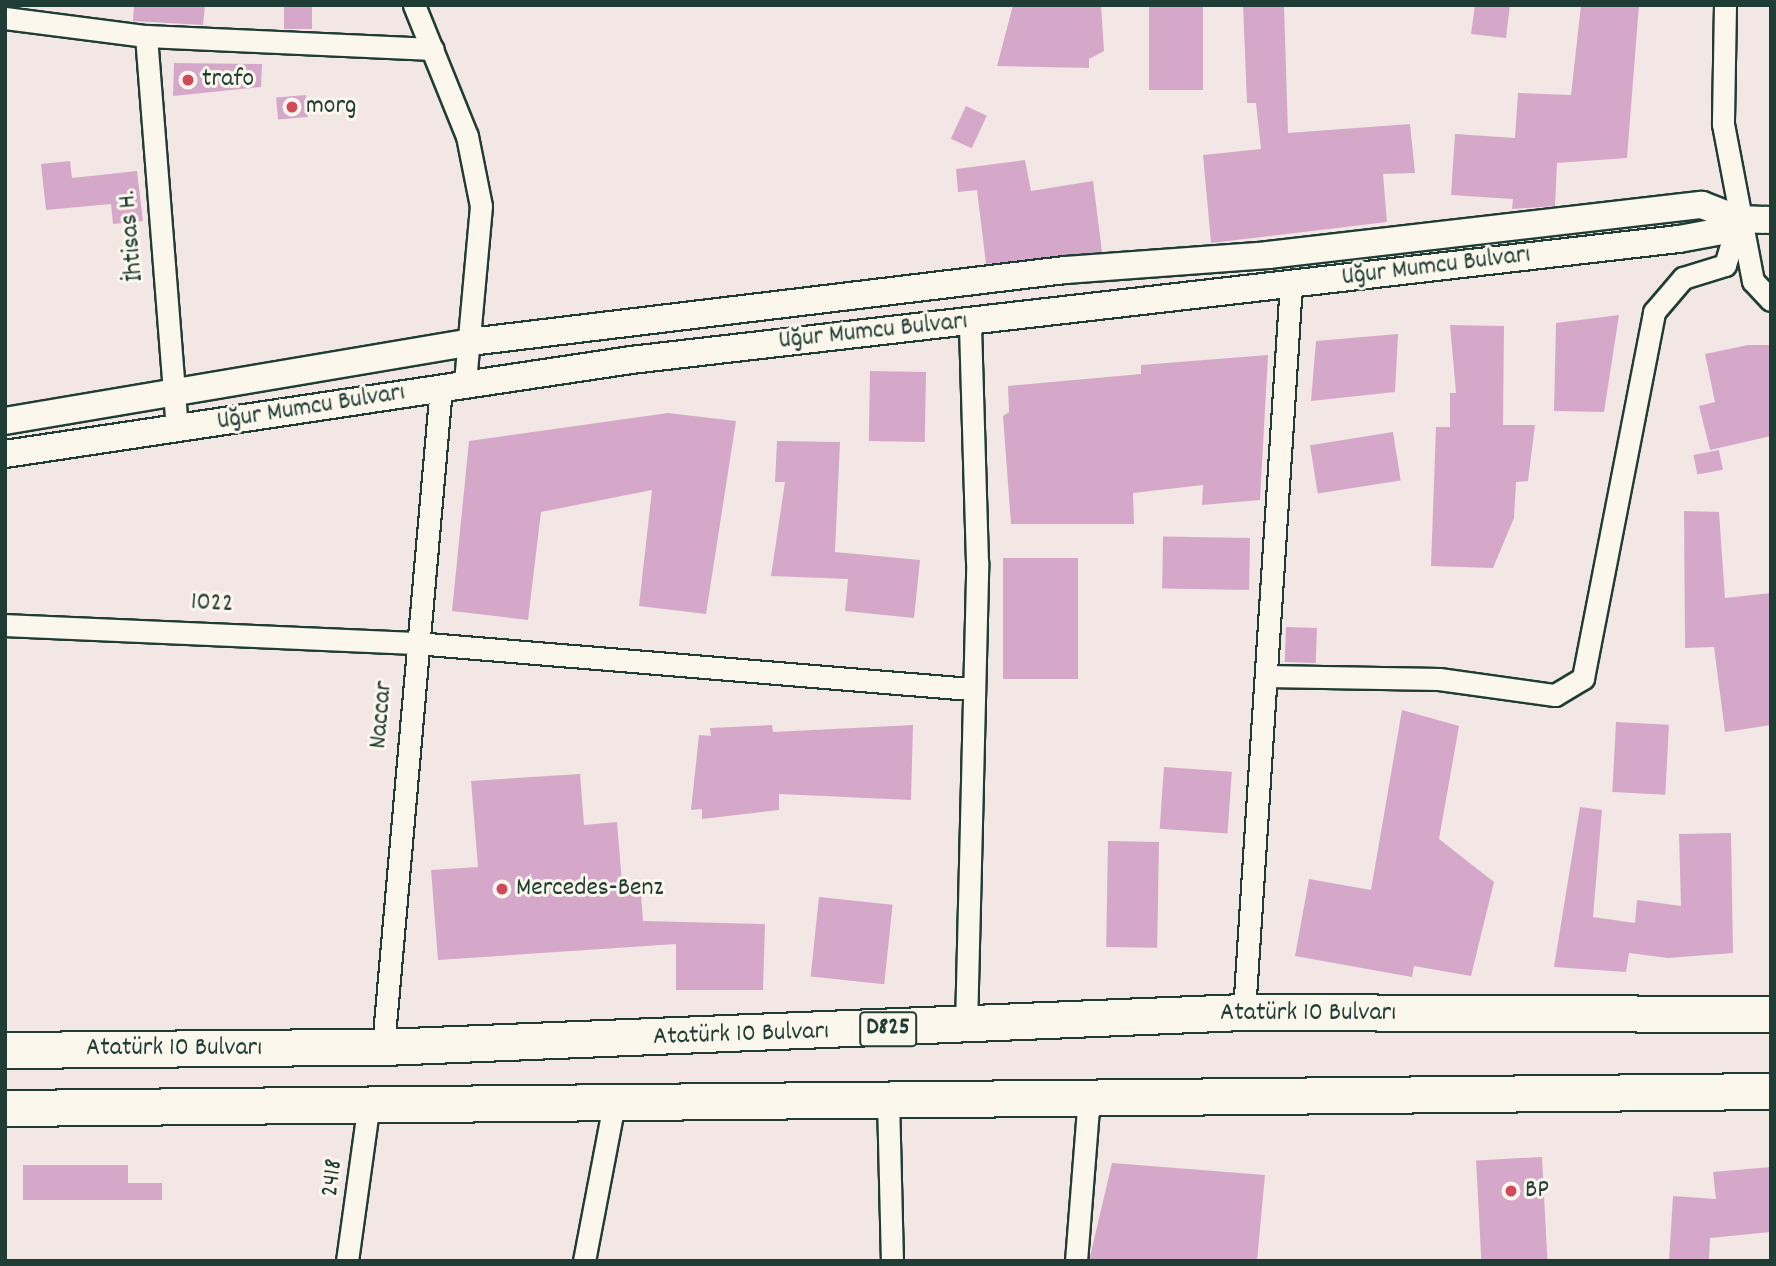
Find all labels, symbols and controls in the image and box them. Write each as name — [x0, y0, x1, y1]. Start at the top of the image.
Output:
place label: trafo — [202, 64, 254, 96]
marker: trafo — [180, 72, 196, 88]
place label: morg — [306, 91, 356, 123]
marker: morg — [284, 99, 300, 115]
street label: İhtisas H. — [112, 189, 152, 283]
street label: Uğur Mumcu Bulvarı — [1340, 240, 1532, 294]
street label: Uğur Mumcu Bulvarı — [777, 307, 969, 357]
street label: Uğur Mumcu Bulvarı — [215, 378, 407, 438]
street label: 1022 — [190, 587, 234, 621]
street label: Naccar — [364, 680, 400, 750]
place label: Mercedes-Benz — [516, 873, 663, 905]
marker: Mercedes-Benz — [494, 881, 510, 897]
street label: Atatürk 10 Bulvarı — [1220, 998, 1396, 1030]
road number: D825 — [858, 1009, 918, 1050]
street label: Atatürk 10 Bulvarı — [652, 1016, 830, 1054]
street label: Atatürk 10 Bulvarı — [86, 1033, 262, 1065]
street label: 2418 — [315, 1157, 351, 1199]
place label: BP — [1525, 1175, 1549, 1207]
marker: BP — [1503, 1183, 1519, 1199]

